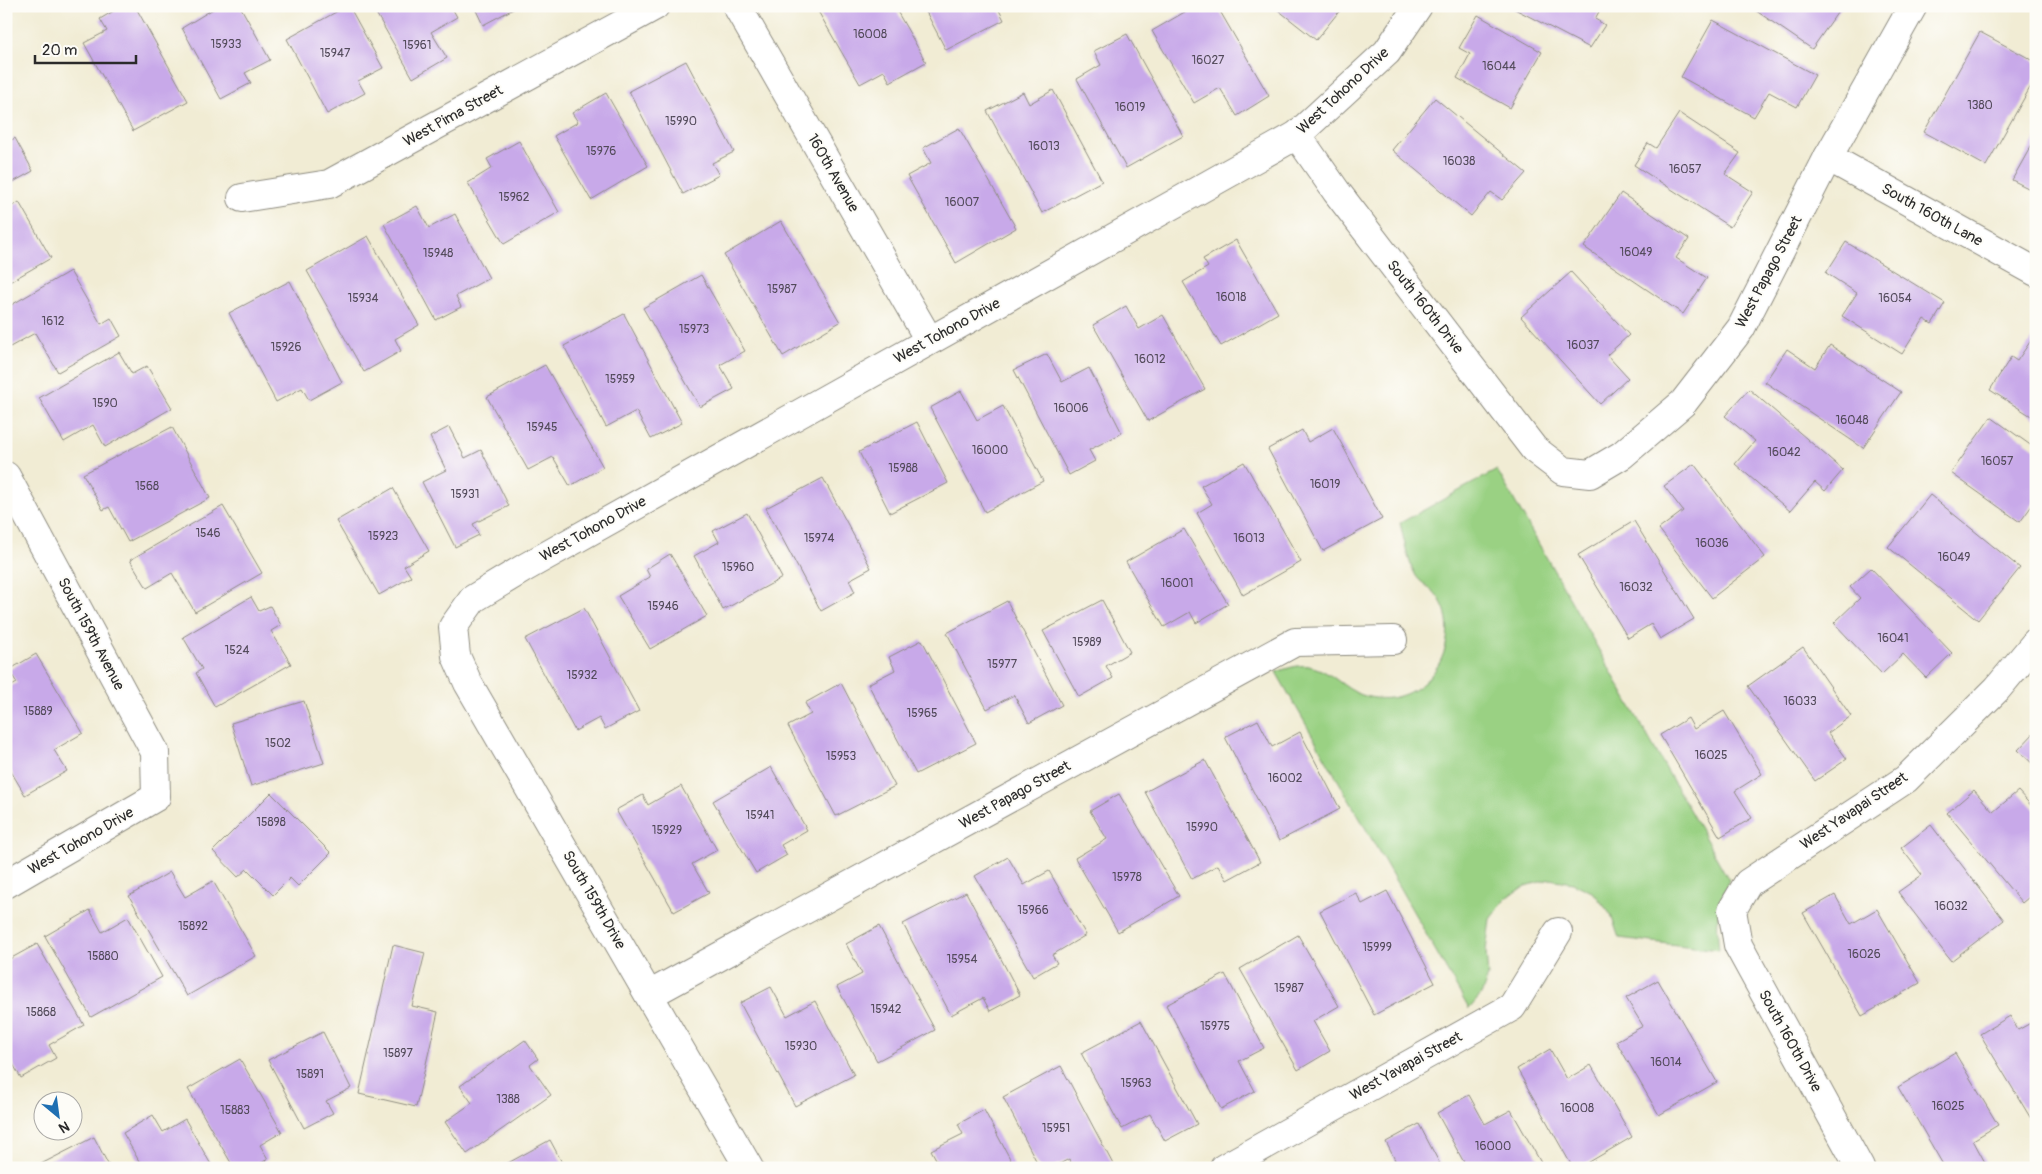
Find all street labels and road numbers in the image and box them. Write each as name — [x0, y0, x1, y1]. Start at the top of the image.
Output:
street label: West Tohono Drive — [1293, 43, 1393, 139]
street label: West Pima Street — [400, 80, 507, 151]
street label: 160th Avenue — [803, 130, 863, 216]
street label: South 160th Lane — [1878, 179, 1986, 251]
street label: West Papago Street — [1731, 212, 1807, 331]
street label: South 160th Drive — [1382, 256, 1468, 358]
street label: West Tohono Drive — [890, 294, 1004, 368]
street label: West Tohono Drive — [536, 492, 650, 566]
street label: South 159th Avenue — [53, 574, 129, 694]
street label: West Papago Street — [956, 756, 1075, 833]
street label: West Yavapai Street — [1797, 767, 1912, 854]
street label: West Tohono Drive — [25, 803, 138, 879]
street label: South 159th Drive — [558, 847, 630, 953]
street label: South 160th Drive — [1754, 987, 1826, 1096]
street label: West Yavapai Street — [1346, 1027, 1466, 1105]

